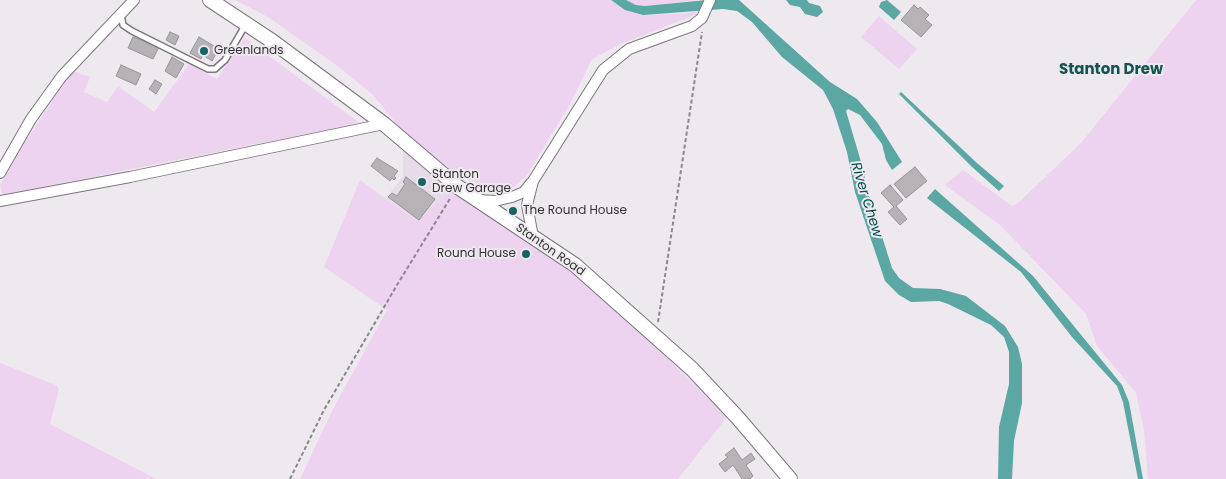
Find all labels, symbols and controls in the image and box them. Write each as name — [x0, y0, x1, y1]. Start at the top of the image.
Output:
place label: Greenlands — [214, 44, 283, 58]
marker: Greenlands — [198, 45, 210, 57]
district label: Stanton Drew — [1059, 61, 1163, 79]
water label: River Chew — [847, 160, 885, 240]
place label: Stanton Drew Garage — [432, 168, 511, 196]
marker: Stanton Drew Garage — [416, 176, 428, 188]
place label: The Round House — [523, 204, 627, 218]
marker: The Round House — [507, 205, 519, 217]
street label: Stanton Road — [513, 221, 587, 279]
place label: Round House — [437, 247, 516, 261]
marker: Round House — [520, 248, 532, 260]

